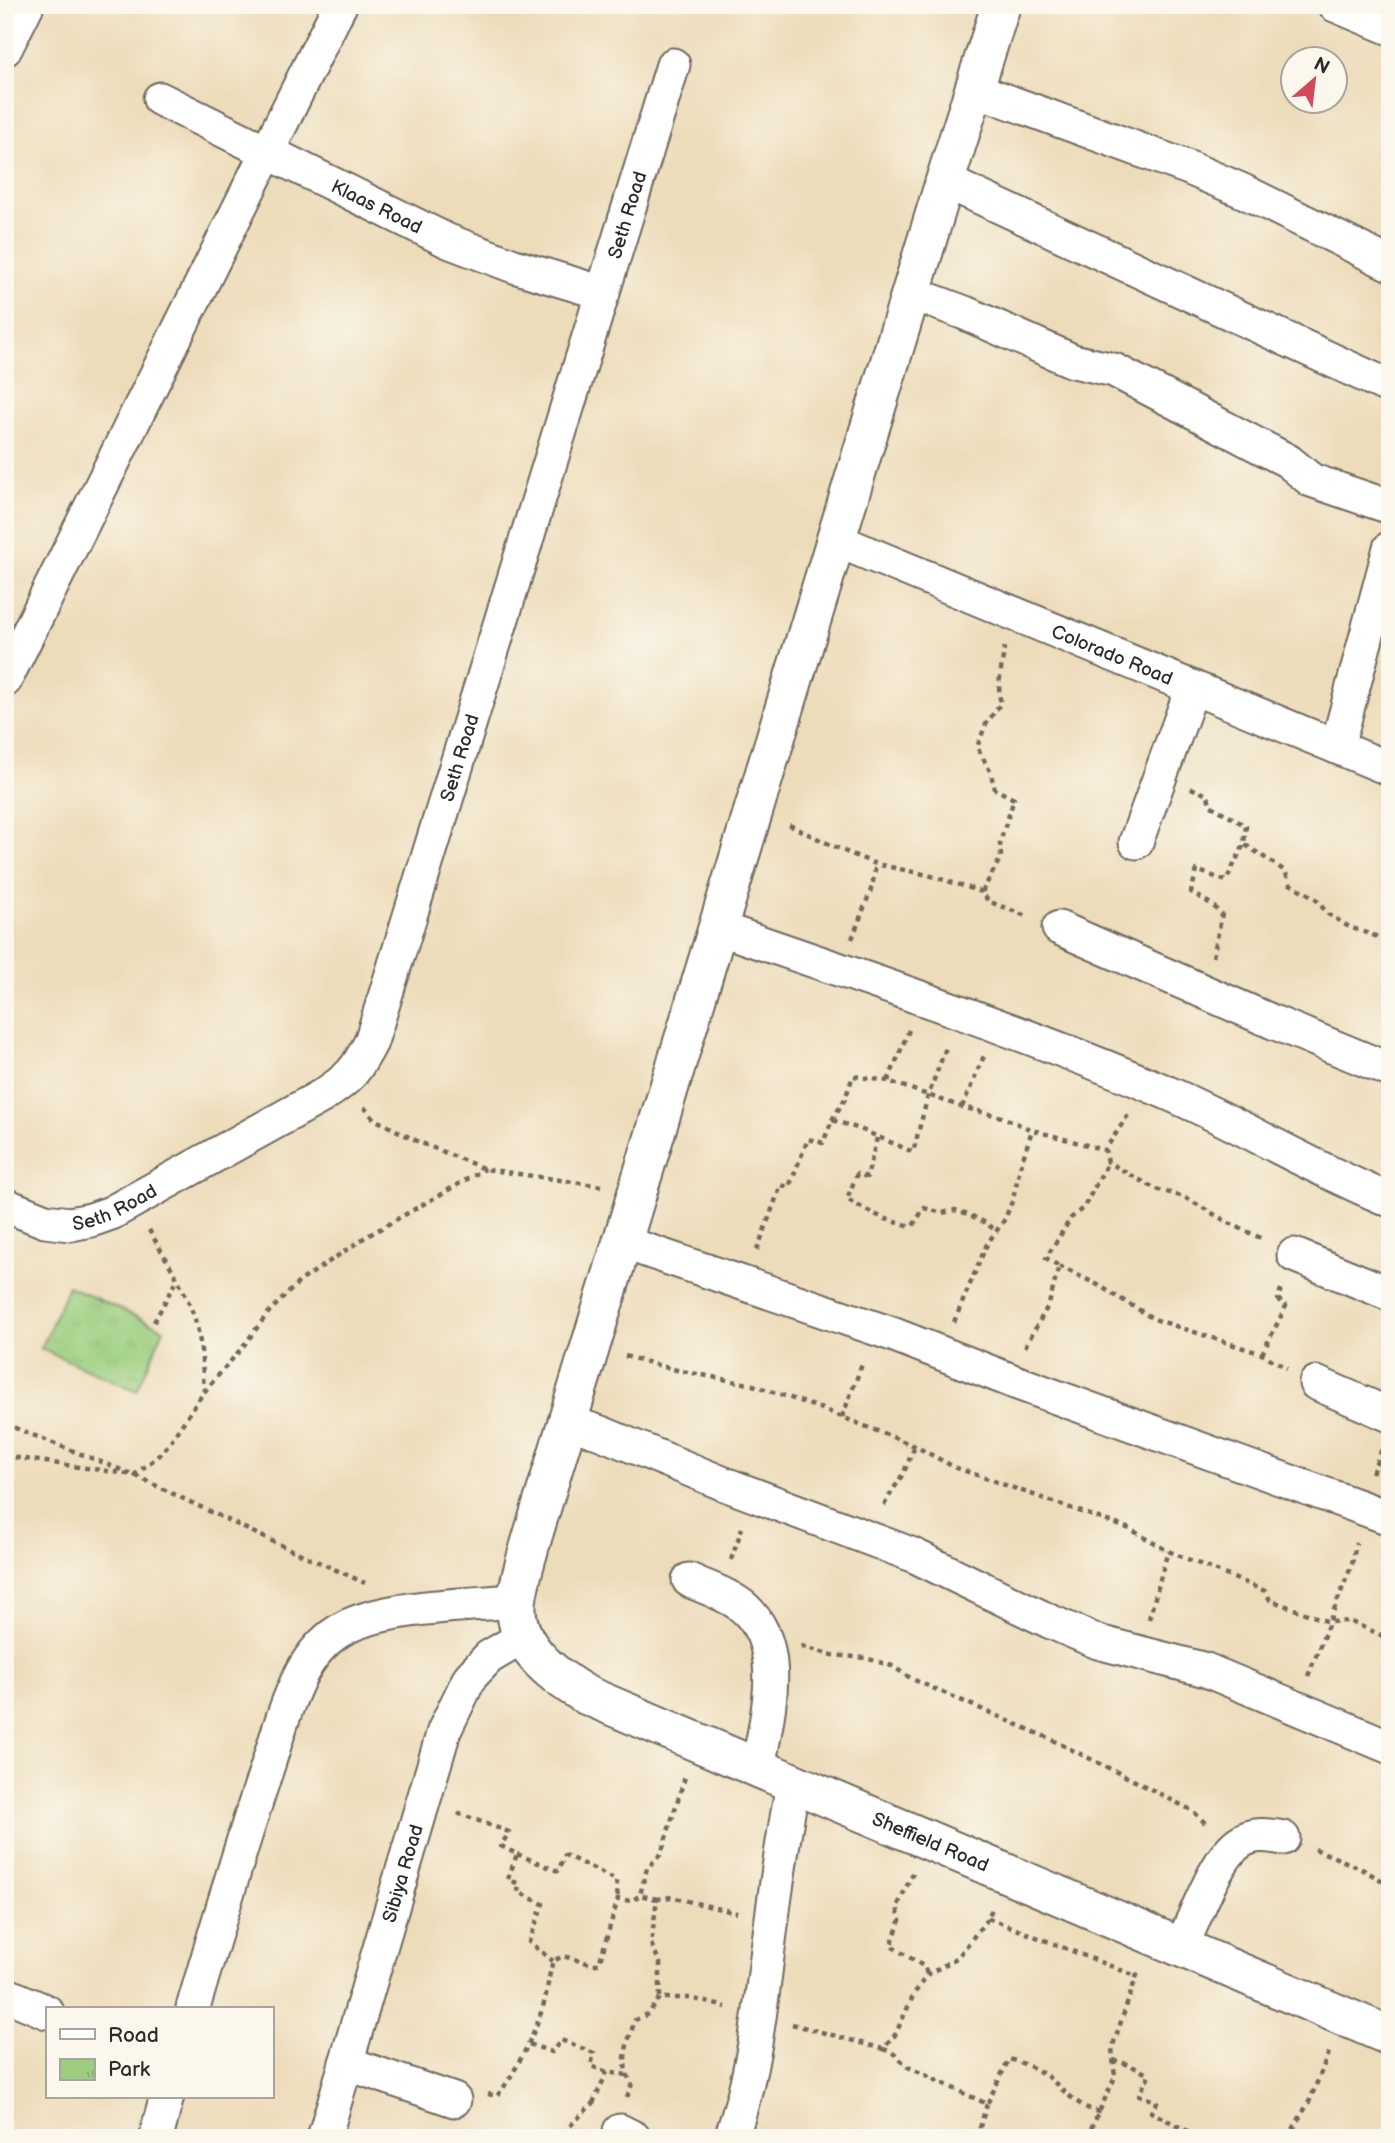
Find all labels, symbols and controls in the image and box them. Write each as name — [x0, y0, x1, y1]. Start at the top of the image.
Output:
north arrow — [1280, 46, 1350, 116]
text: N — [1310, 53, 1333, 80]
street label: Seth Road — [604, 169, 652, 262]
street label: Klaas Road — [327, 175, 426, 239]
street label: Colorado Road — [1048, 620, 1176, 691]
street label: Seth Road — [436, 712, 485, 805]
street label: Seth Road — [71, 1180, 161, 1236]
street label: Sheffield Road — [868, 1808, 992, 1877]
street label: Sibiya Road — [378, 1822, 429, 1925]
legend — [46, 2007, 273, 2098]
text: Road — [108, 2023, 159, 2048]
text: Park — [108, 2057, 151, 2082]

